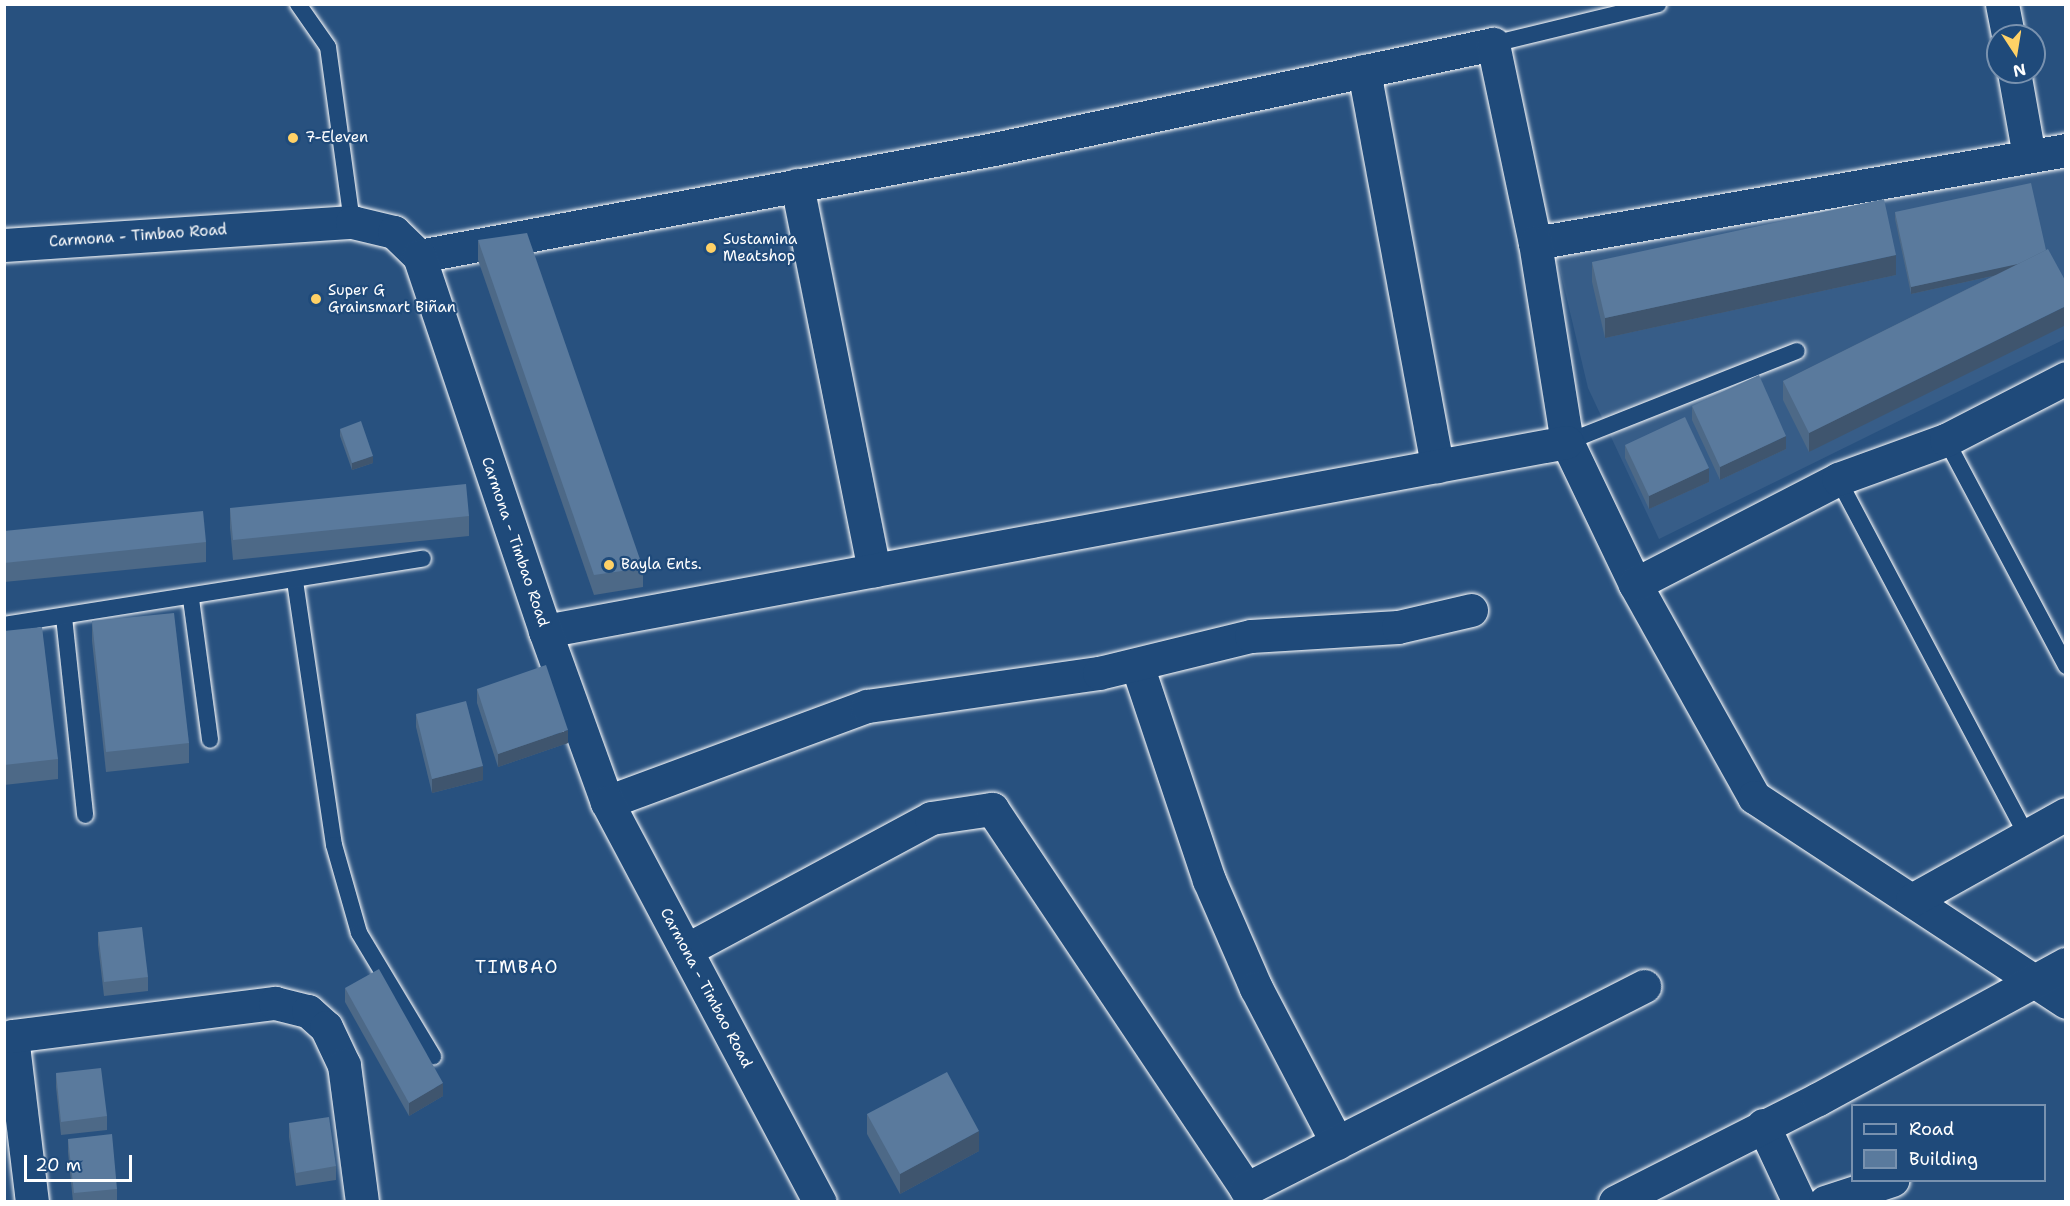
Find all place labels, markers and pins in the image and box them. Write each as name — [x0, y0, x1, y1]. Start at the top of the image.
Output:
place label: 7-Eleven — [305, 129, 368, 147]
marker: 7-Eleven — [286, 131, 300, 145]
place label: Sustamina Meatshop — [723, 230, 797, 265]
marker: Sustamina Meatshop — [704, 241, 718, 255]
place label: Super G Grainsmart Biñan — [328, 281, 456, 316]
marker: Super G Grainsmart Biñan — [309, 292, 323, 306]
place label: Bayla Ents. — [621, 556, 702, 574]
marker: Bayla Ents. — [602, 558, 616, 572]

